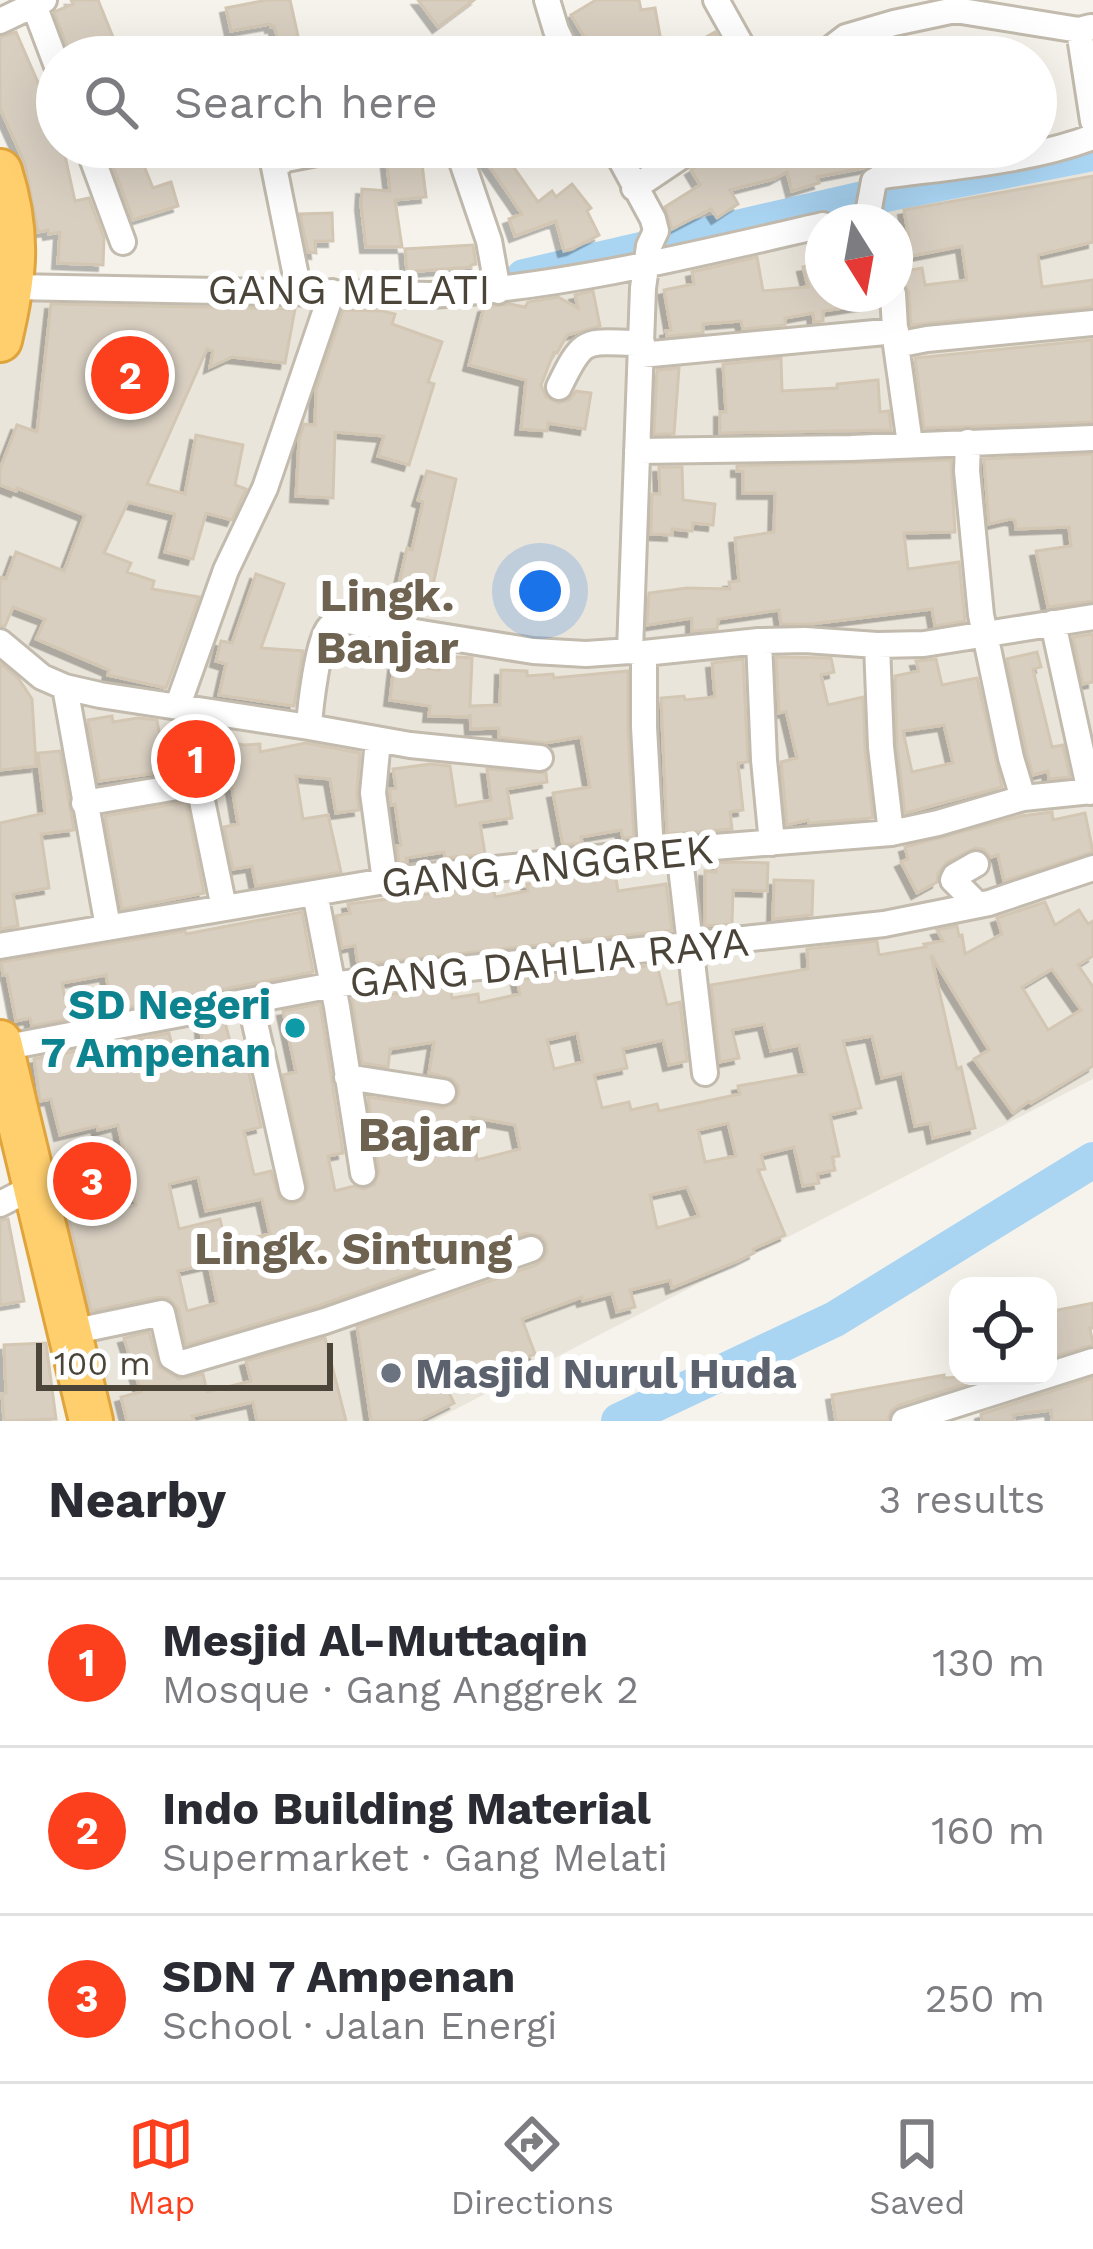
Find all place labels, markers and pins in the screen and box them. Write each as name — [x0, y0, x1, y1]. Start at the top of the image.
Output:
pin: 2 — [91, 330, 169, 420]
pin: 1 — [157, 714, 235, 804]
place label: SD Negeri 7 Ampenan — [40, 980, 271, 1077]
marker: SD Negeri 7 Ampenan — [282, 1015, 308, 1041]
pin: 3 — [53, 1136, 131, 1226]
place label: Masjid Nurul Huda — [415, 1349, 797, 1398]
marker: Masjid Nurul Huda — [378, 1360, 404, 1386]

